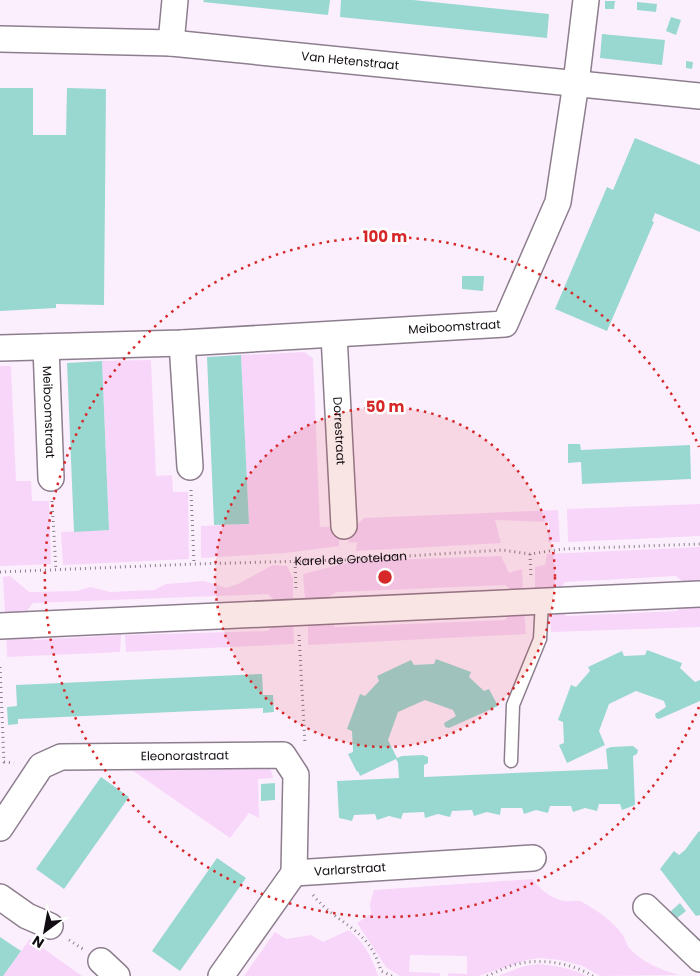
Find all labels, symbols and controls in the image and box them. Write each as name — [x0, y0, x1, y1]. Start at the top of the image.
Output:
street label: Van Hetenstraat — [300, 47, 400, 74]
text: 100 m — [363, 226, 407, 247]
street label: Meiboomstraat — [408, 315, 501, 338]
street label: Meiboomstraat — [39, 365, 59, 458]
street label: Dorrestraat — [329, 396, 350, 465]
text: 50 m — [366, 396, 404, 417]
street label: Karel de Grotelaan — [294, 547, 407, 569]
centre of rings — [376, 568, 394, 586]
street label: Eleonorastraat — [141, 746, 229, 764]
street label: Varlarstraat — [313, 858, 386, 880]
north arrow — [20, 906, 70, 956]
text: N — [28, 931, 48, 953]

